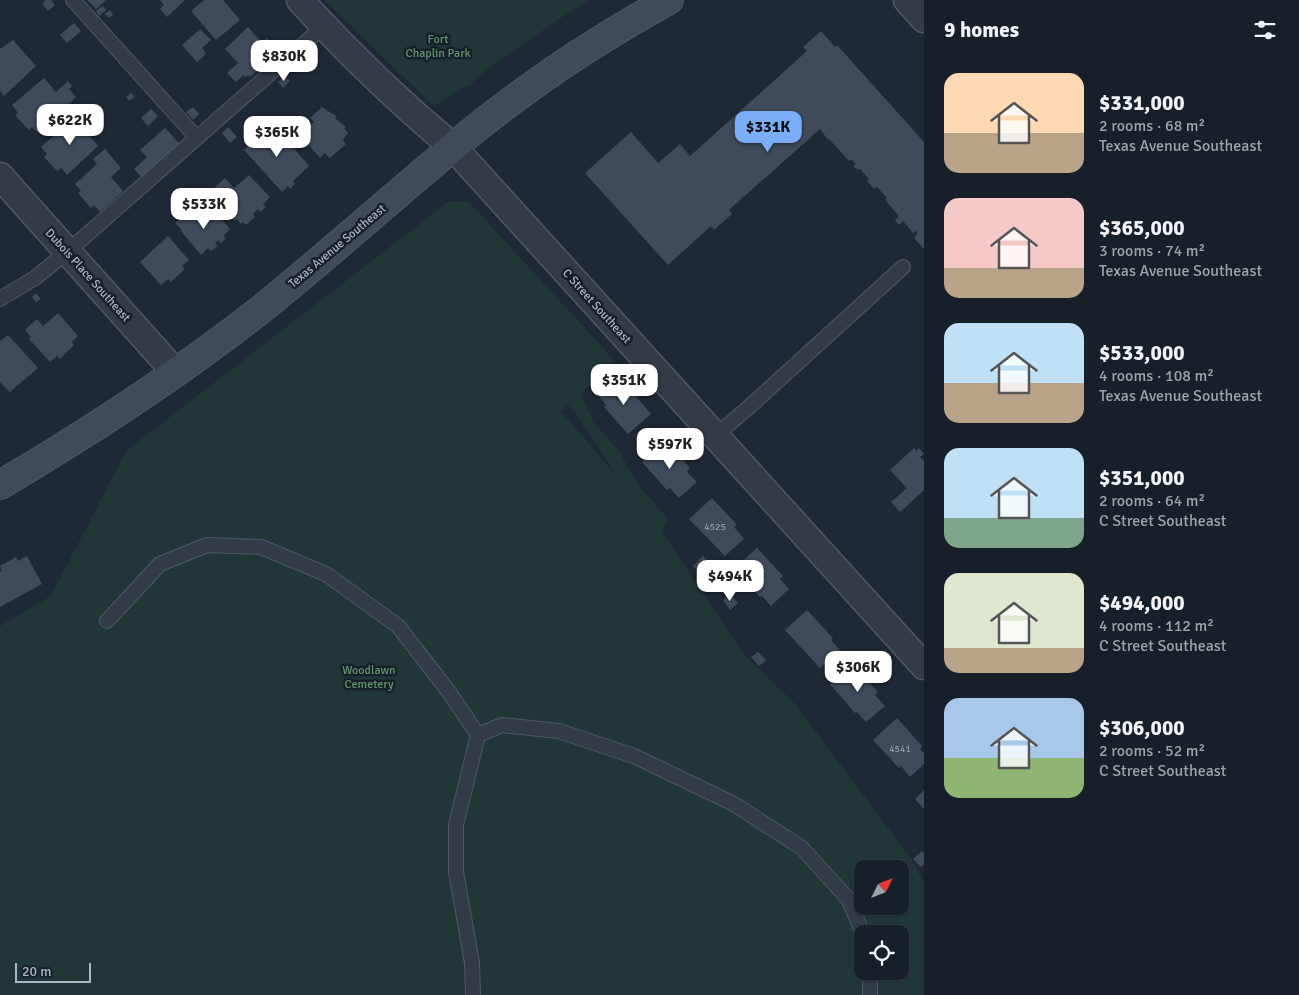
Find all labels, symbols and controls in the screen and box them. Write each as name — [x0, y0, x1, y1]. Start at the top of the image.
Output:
icon: filters — [1251, 16, 1279, 44]
text: 9 homes — [944, 17, 1019, 43]
park label: Fort Chaplin Park — [405, 32, 471, 61]
pin: $830K — [249, 39, 319, 82]
text: $830K — [262, 46, 306, 66]
text: $331,000 — [1099, 90, 1185, 116]
icon: home — [984, 93, 1044, 153]
pin: $622K — [35, 104, 105, 146]
text: $622K — [48, 110, 92, 130]
pin: $331K — [733, 110, 803, 153]
pin: $365K — [242, 116, 312, 158]
text: 2 rooms · 68 m² — [1099, 116, 1205, 136]
text: $331K — [746, 117, 790, 137]
text: $365K — [255, 122, 299, 142]
text: Texas Avenue Southeast — [1099, 136, 1262, 156]
pin: $533K — [169, 188, 239, 230]
text: $533K — [182, 194, 226, 214]
street label: Texas Avenue Southeast — [286, 201, 389, 291]
text: $365,000 — [1099, 215, 1185, 241]
icon: home — [984, 218, 1044, 278]
street label: Dubois Place Southeast — [42, 226, 133, 325]
text: 3 rooms · 74 m² — [1099, 241, 1205, 261]
text: Texas Avenue Southeast — [1099, 261, 1262, 281]
street label: C Street Southeast — [559, 266, 634, 347]
text: $533,000 — [1099, 340, 1185, 366]
icon: home — [984, 343, 1044, 403]
pin: $351K — [589, 364, 659, 406]
text: 4 rooms · 108 m² — [1099, 366, 1214, 386]
text: $351K — [602, 370, 646, 390]
text: Texas Avenue Southeast — [1099, 386, 1262, 406]
pin: $597K — [635, 428, 705, 470]
text: $597K — [648, 434, 692, 454]
text: $351,000 — [1099, 465, 1185, 491]
icon: home — [984, 468, 1044, 528]
text: 2 rooms · 64 m² — [1099, 491, 1205, 511]
text: C Street Southeast — [1099, 511, 1226, 531]
house number: 4525 — [704, 521, 726, 533]
pin: $494K — [695, 560, 765, 602]
text: $494K — [708, 566, 752, 586]
text: $494,000 — [1099, 590, 1185, 616]
icon: home — [984, 593, 1044, 653]
text: 4 rooms · 112 m² — [1099, 616, 1214, 636]
text: C Street Southeast — [1099, 636, 1226, 656]
pin: $306K — [823, 650, 893, 693]
text: $306K — [836, 657, 880, 677]
park label: Woodlawn Cemetery — [342, 663, 396, 692]
text: $306,000 — [1099, 715, 1185, 741]
icon: home — [984, 718, 1044, 778]
text: 2 rooms · 52 m² — [1099, 741, 1205, 761]
house number: 4541 — [889, 743, 911, 755]
text: C Street Southeast — [1099, 761, 1226, 781]
north arrow — [854, 860, 909, 915]
map controls — [854, 860, 909, 980]
button: locate — [854, 925, 909, 980]
scale bar — [15, 960, 91, 983]
text: 20 m — [22, 963, 51, 980]

